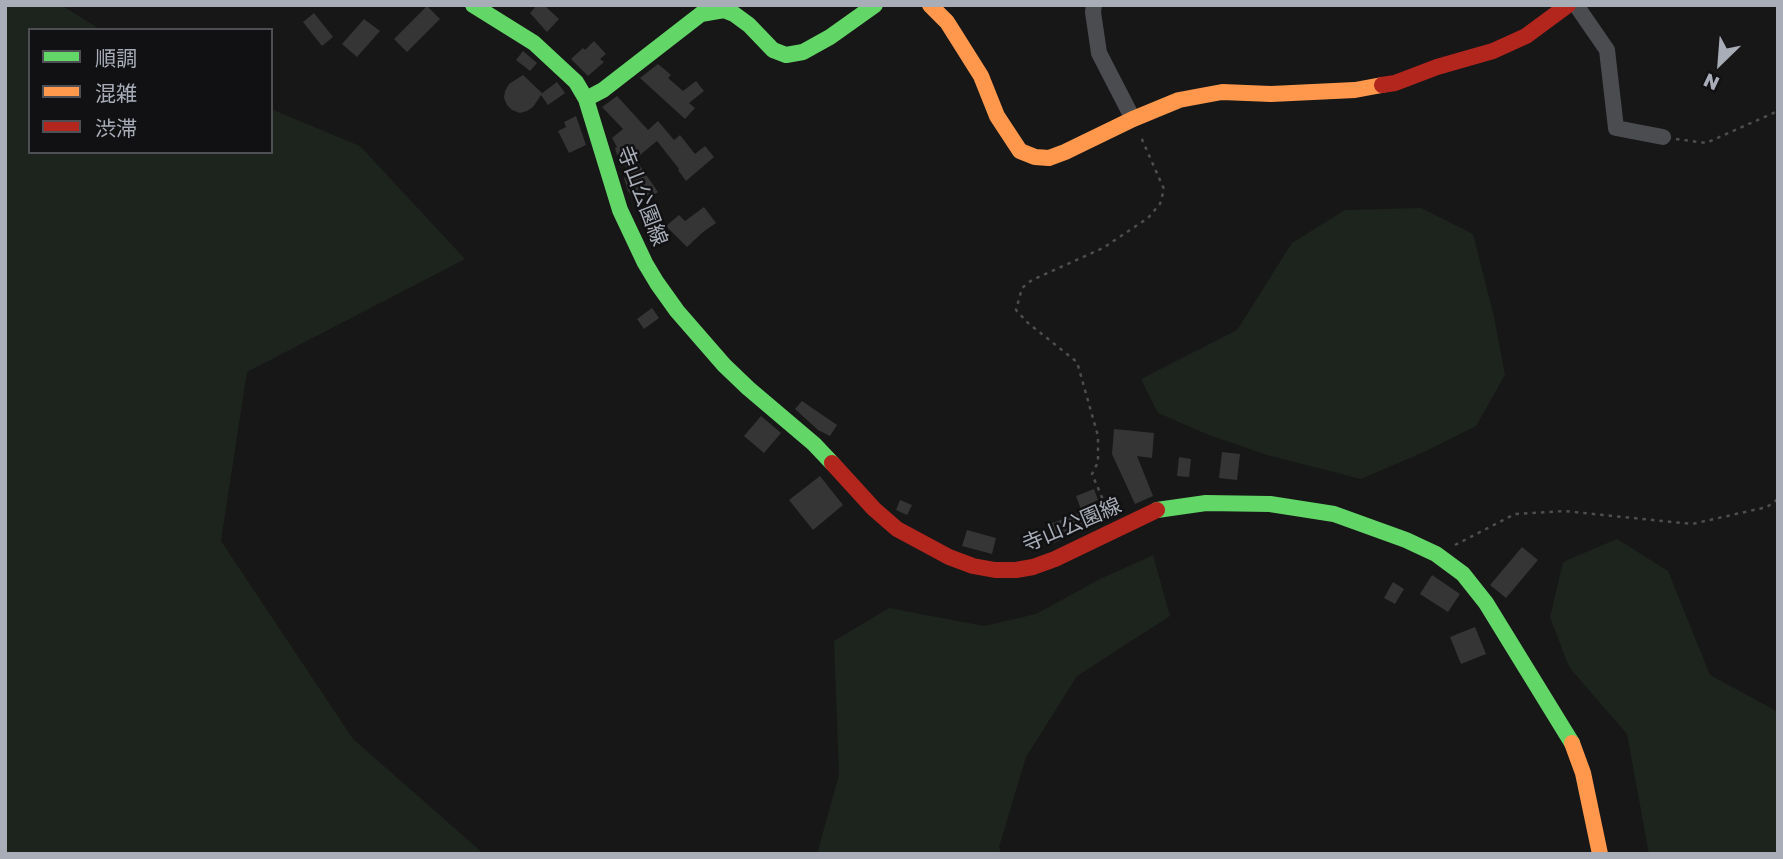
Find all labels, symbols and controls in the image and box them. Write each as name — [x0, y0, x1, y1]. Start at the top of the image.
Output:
legend — [28, 28, 273, 154]
north arrow — [1685, 28, 1755, 98]
text: 順調 — [95, 45, 137, 71]
text: N — [1700, 69, 1722, 96]
text: 混雑 — [95, 80, 137, 106]
text: 渋滞 — [95, 115, 137, 141]
street label: 寺山公園線 — [611, 142, 673, 250]
street label: 寺山公園線 — [1019, 493, 1125, 557]

